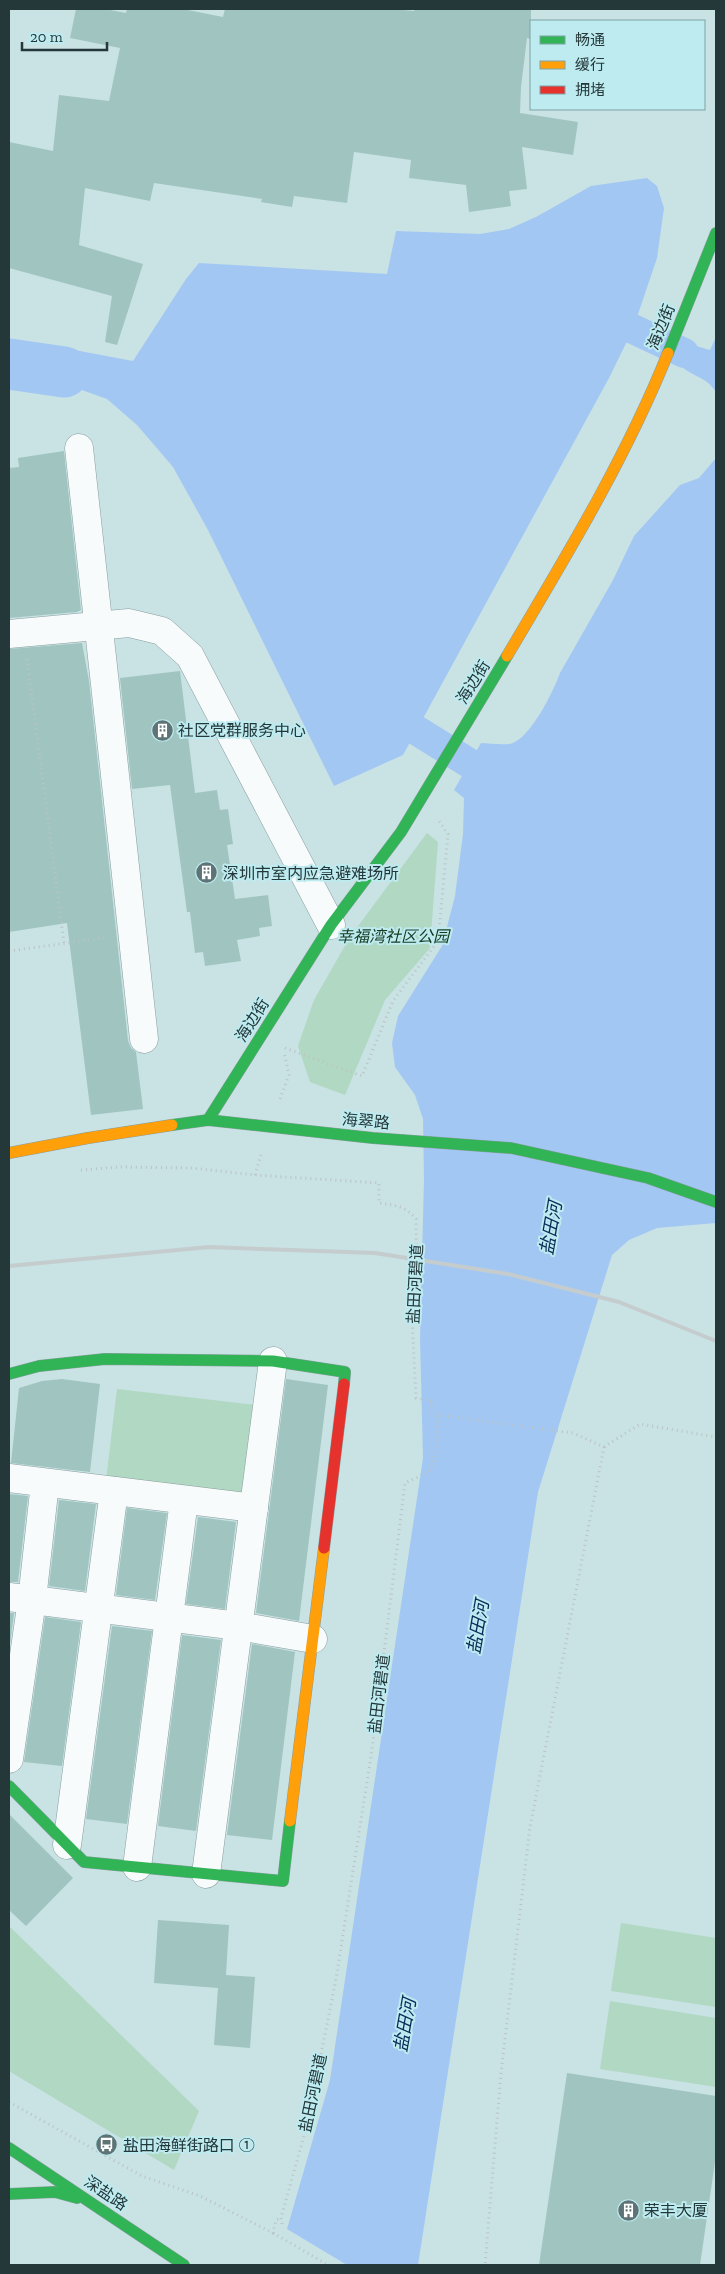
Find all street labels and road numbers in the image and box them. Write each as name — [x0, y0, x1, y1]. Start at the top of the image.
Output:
street label: 海边街 — [643, 301, 679, 353]
street label: 海边街 — [452, 657, 494, 707]
street label: 海边街 — [231, 995, 273, 1045]
street label: 海翠路 — [341, 1109, 391, 1133]
street label: 盐田河碧道 — [403, 1244, 427, 1324]
street label: 盐田河碧道 — [365, 1653, 393, 1735]
street label: 盐田河碧道 — [295, 2052, 331, 2134]
street label: 深盐路 — [81, 2172, 131, 2214]

